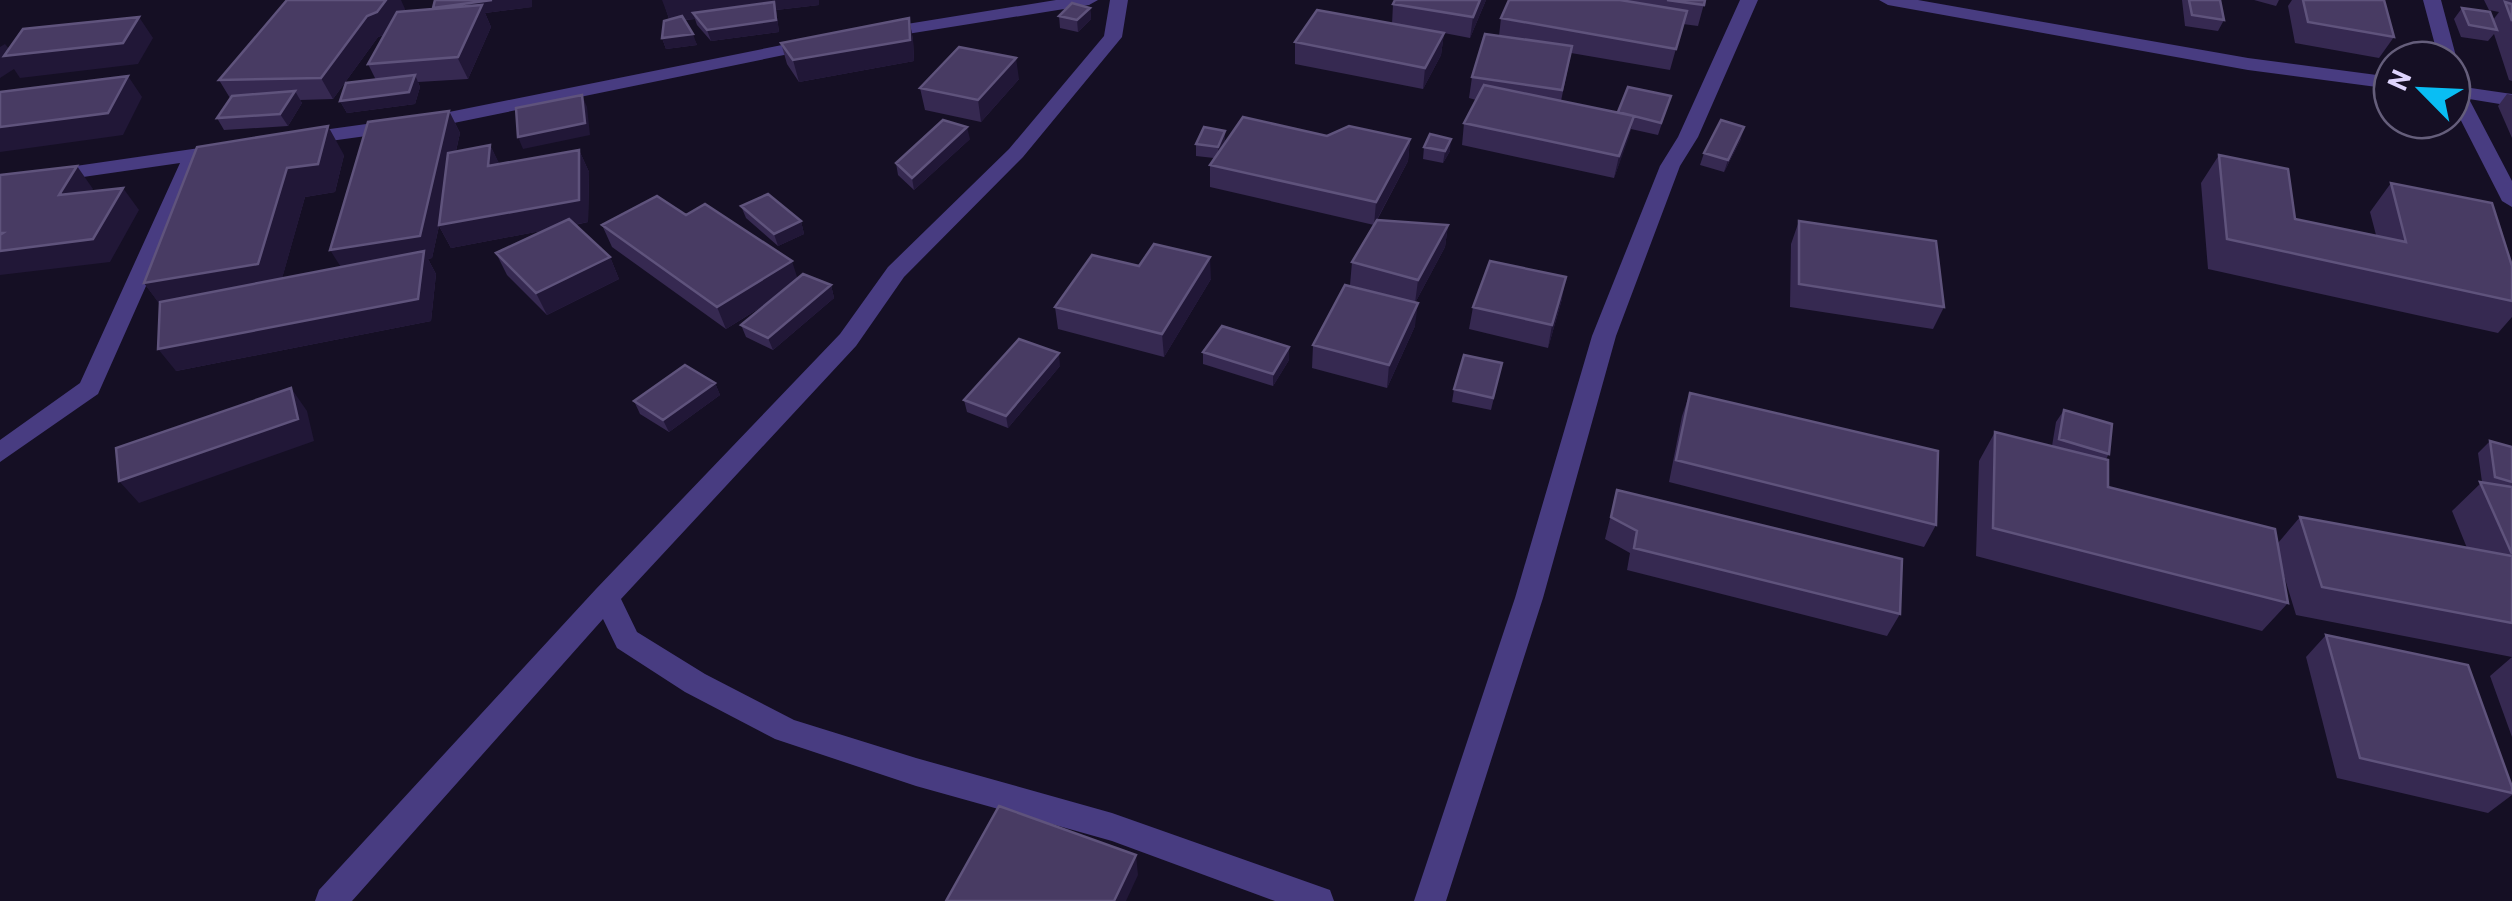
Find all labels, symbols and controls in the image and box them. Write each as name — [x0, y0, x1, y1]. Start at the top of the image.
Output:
north arrow — [2372, 40, 2472, 140]
text: N — [2379, 64, 2418, 95]

